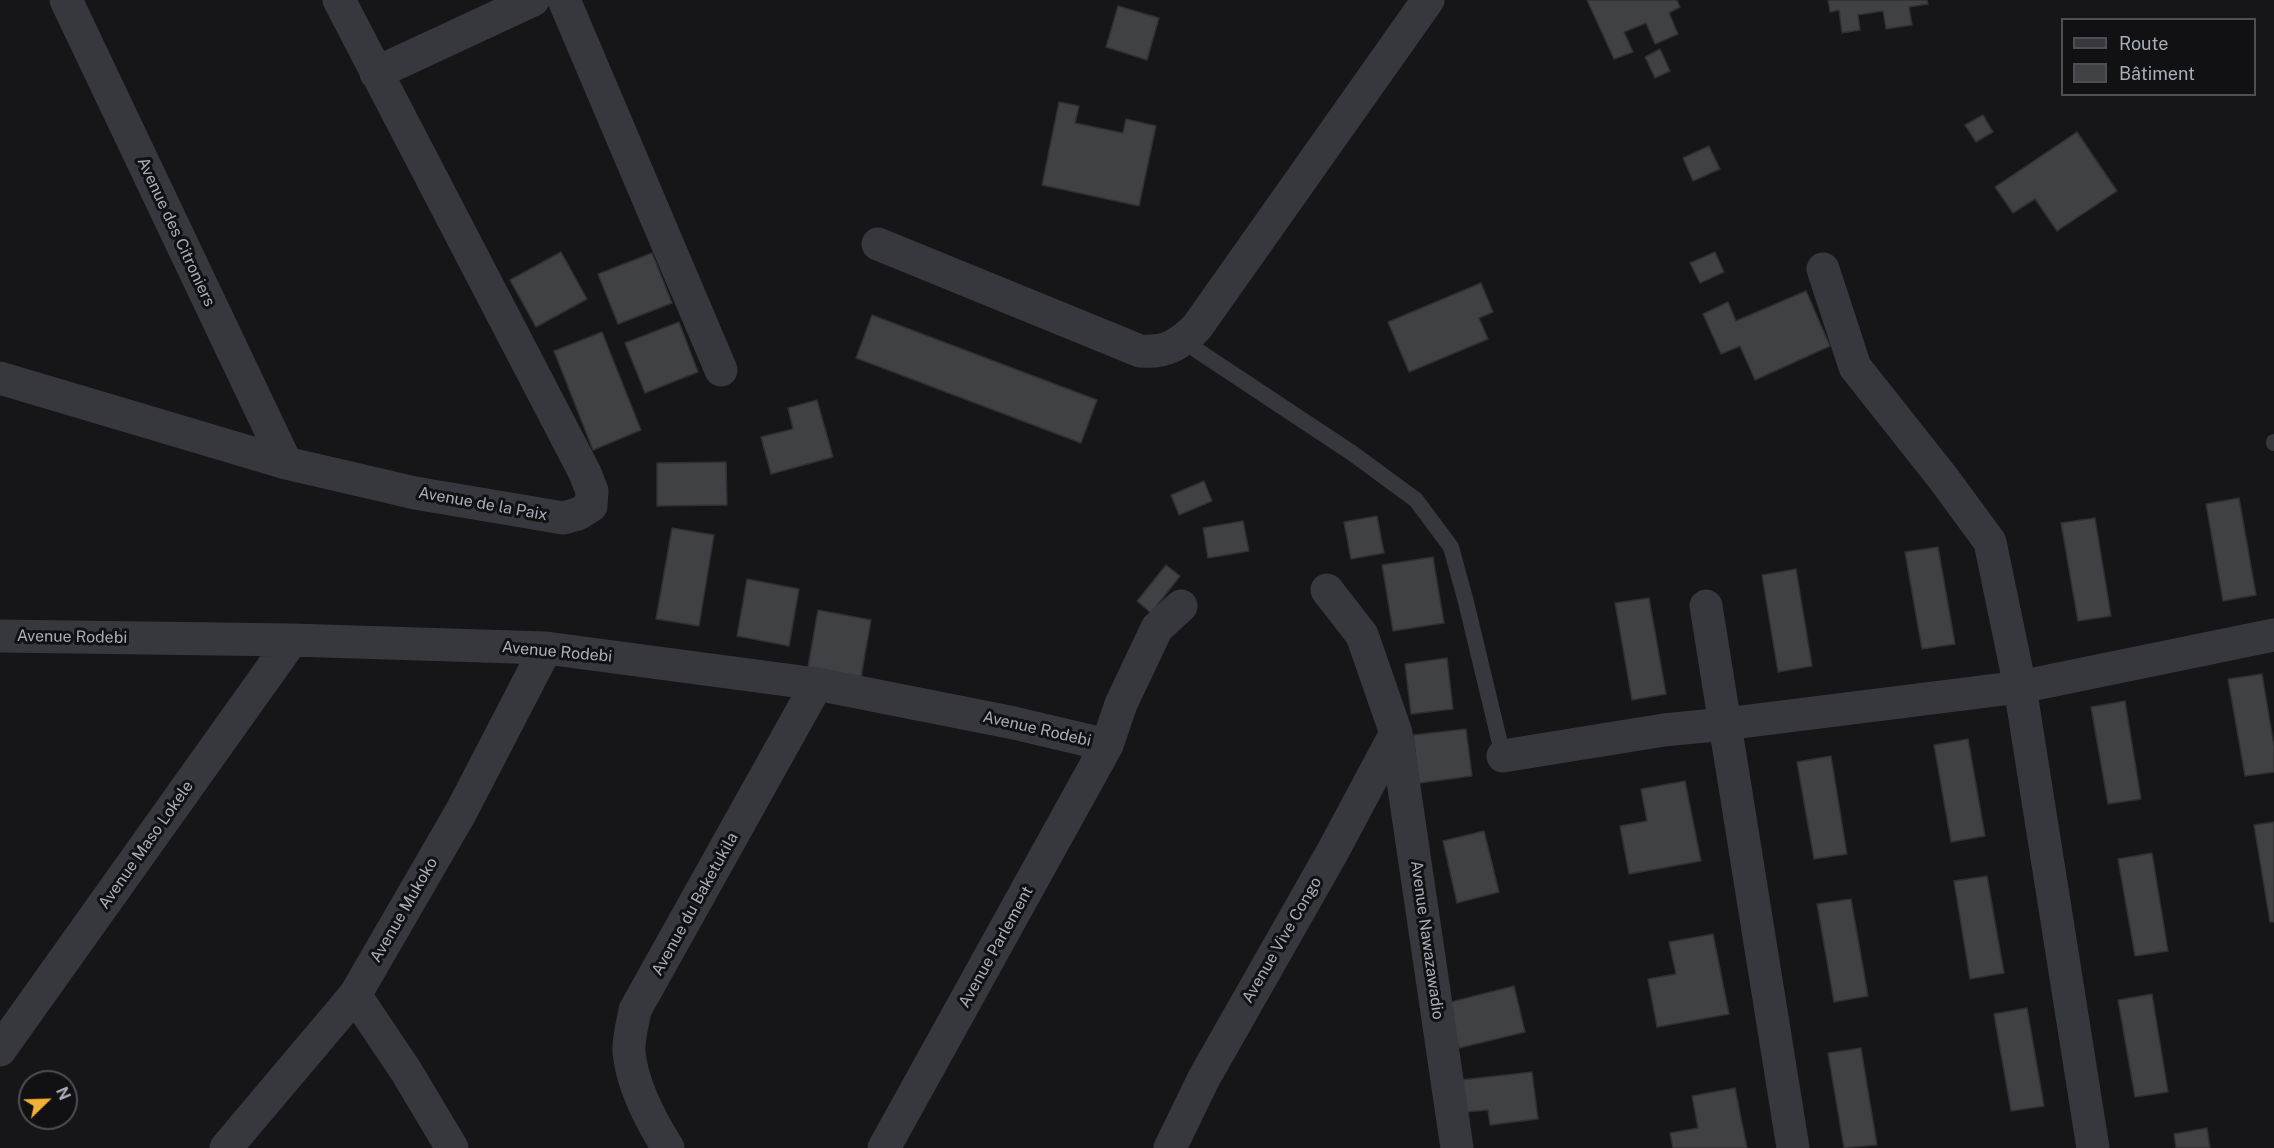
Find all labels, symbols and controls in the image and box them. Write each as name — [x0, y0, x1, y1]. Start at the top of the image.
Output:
legend — [2061, 18, 2256, 96]
text: Route — [2119, 33, 2168, 54]
text: Bâtiment — [2119, 63, 2195, 84]
street label: Avenue des Citroniers — [133, 154, 219, 310]
street label: Avenue de la Paix — [417, 483, 549, 525]
street label: Avenue Rodebi — [17, 626, 127, 648]
street label: Avenue Rodebi — [501, 638, 613, 666]
street label: Avenue Rodebi — [981, 707, 1093, 751]
street label: Avenue Maso Lokele — [95, 777, 197, 913]
street label: Avenue du Baketukila — [648, 829, 742, 979]
street label: Avenue Mukoko — [366, 854, 442, 966]
street label: Avenue Nawazawadio — [1406, 859, 1448, 1021]
street label: Avenue Vive Congo — [1238, 874, 1326, 1006]
street label: Avenue Parlement — [955, 883, 1037, 1011]
north arrow — [18, 1070, 78, 1130]
text: N — [52, 1084, 74, 1103]

